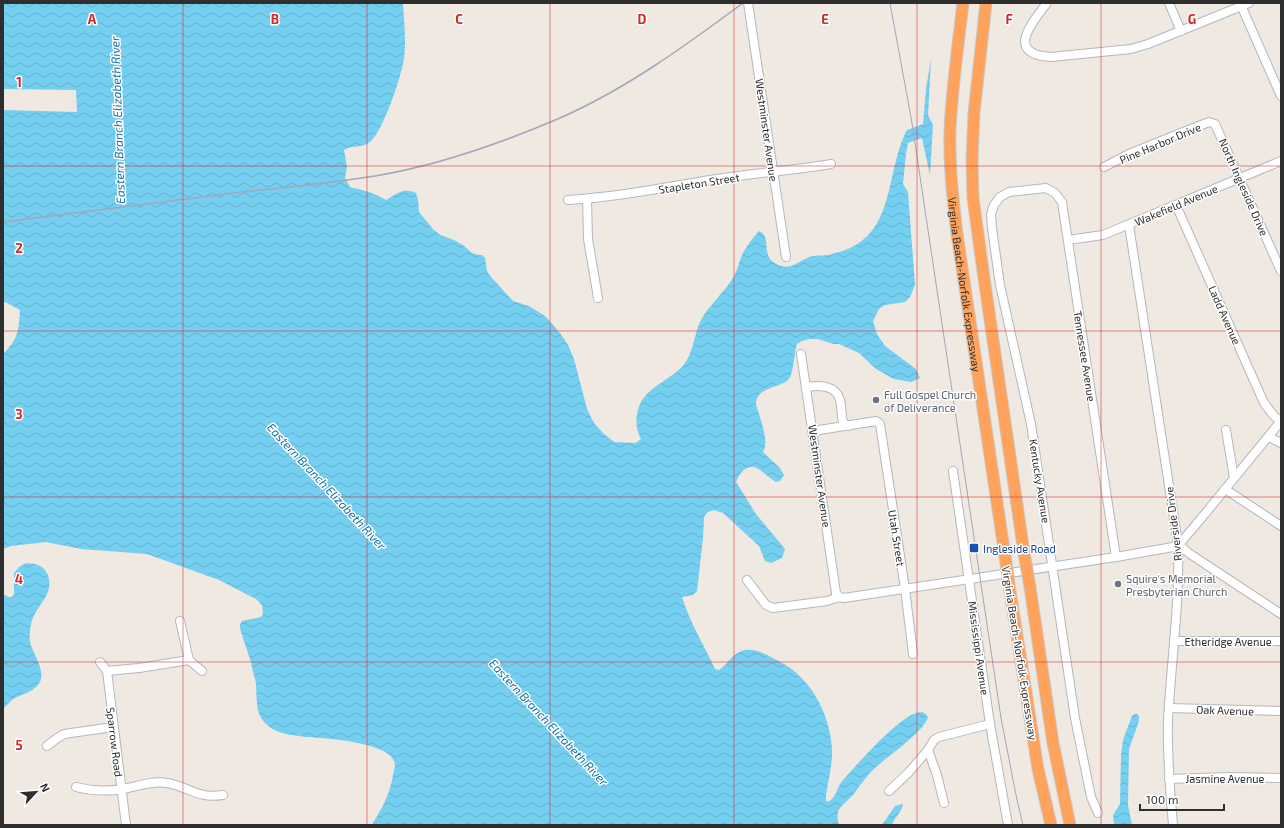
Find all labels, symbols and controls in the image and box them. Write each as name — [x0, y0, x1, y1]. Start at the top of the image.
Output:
text: A — [88, 11, 97, 27]
text: B — [271, 11, 279, 27]
text: C — [455, 11, 463, 27]
text: D — [638, 11, 647, 27]
text: E — [821, 11, 829, 27]
text: F — [1005, 11, 1013, 27]
text: G — [1188, 11, 1196, 27]
water label: Eastern Branch Elizabeth River — [107, 36, 127, 204]
text: 1 — [16, 74, 22, 90]
street label: Westminster Avenue — [753, 78, 781, 182]
street label: Pine Harbor Drive — [1117, 120, 1203, 166]
street label: North Ingleside Drive — [1217, 136, 1271, 238]
street label: Stapleton Street — [658, 170, 740, 196]
street label: Wakefield Avenue — [1133, 182, 1220, 228]
street label: Virginia Beach-Norfolk Expressway — [946, 196, 984, 373]
text: 2 — [15, 240, 23, 256]
street label: Ladd Avenue — [1206, 283, 1244, 347]
street label: Tennessee Avenue — [1071, 310, 1099, 402]
place label: Full Gospel Church of Deliverance — [884, 388, 976, 414]
marker: Full Gospel Church of Deliverance — [871, 395, 881, 405]
text: 3 — [15, 406, 23, 422]
water label: Eastern Branch Elizabeth River — [265, 420, 389, 552]
street label: Westminster Avenue — [806, 424, 834, 528]
street label: Kentucky Avenue — [1027, 438, 1053, 524]
street label: Riverside Drive — [1162, 486, 1184, 562]
street label: Utah Street — [886, 509, 908, 567]
marker: Ingleside Road — [968, 542, 980, 554]
place label: Ingleside Road — [983, 542, 1056, 555]
street label: Virginia Beach-Norfolk Expressway — [1000, 565, 1040, 741]
text: 4 — [15, 571, 23, 587]
place label: Squire's Memorial Presbyterian Church — [1126, 572, 1227, 598]
marker: Squire's Memorial Presbyterian Church — [1113, 579, 1123, 589]
street label: Mississippi Avenue — [966, 600, 992, 696]
street label: Etheridge Avenue — [1184, 635, 1272, 648]
water label: Eastern Branch Elizabeth River — [487, 656, 611, 788]
street label: Oak Avenue — [1196, 702, 1254, 718]
street label: Sparrow Road — [104, 706, 126, 778]
text: 5 — [15, 737, 23, 753]
north arrow — [16, 772, 56, 812]
street label: Jasmine Avenue — [1185, 772, 1265, 785]
text: N — [38, 781, 53, 794]
scale bar — [1140, 786, 1224, 812]
text: 100 m — [1146, 792, 1178, 806]

